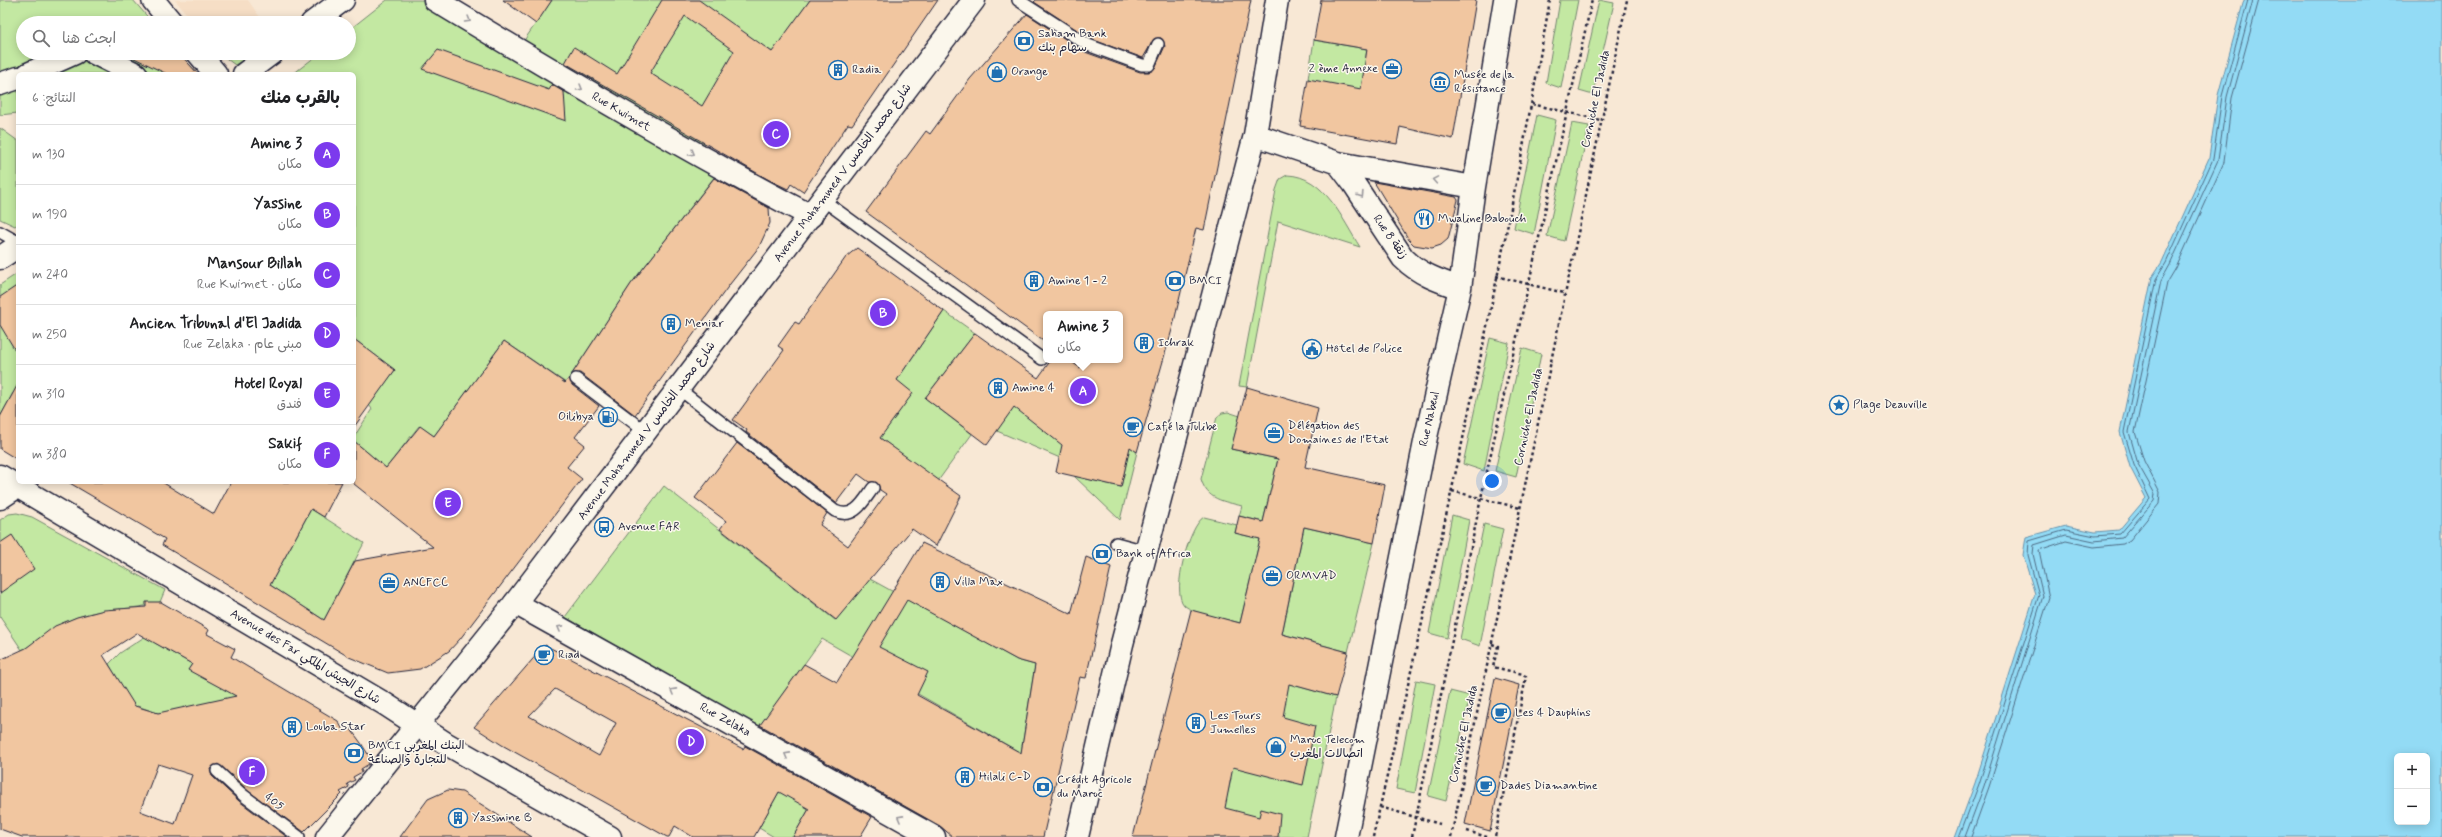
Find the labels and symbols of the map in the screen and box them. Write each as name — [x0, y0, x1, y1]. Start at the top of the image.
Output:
one-way arrow — [464, 16, 471, 23]
place label: Saham Bank سهام بنك — [1038, 26, 1107, 56]
bank icon: Saham Bank سهام بنك — [1013, 30, 1035, 52]
street label: Corniche El Jadida — [1578, 48, 1614, 149]
office icon: 2 ème Annexe — [1381, 58, 1403, 80]
building icon: Radia — [827, 59, 849, 81]
shop icon: Orange — [986, 61, 1008, 83]
place label: 2 ème Annexe — [1309, 61, 1378, 77]
place label: Radia — [852, 62, 882, 78]
place label: Orange — [1011, 64, 1048, 80]
place label: Musée de la Résistance — [1454, 67, 1515, 97]
museum icon: Musée de la Résistance — [1429, 71, 1451, 93]
street label: Avenue Mohammed V شارع محمد الخامس — [771, 81, 915, 265]
one-way arrow — [576, 83, 583, 90]
street label: Rue Kwimet — [589, 89, 653, 135]
pin: C — [763, 119, 789, 149]
one-way arrow — [688, 148, 695, 155]
one-way arrow — [1432, 176, 1438, 185]
one-way arrow — [1356, 191, 1364, 198]
restaurant icon: Mwaline Babouch — [1413, 208, 1435, 230]
place label: Mwaline Babouch — [1438, 211, 1526, 227]
street label: Rue 8 زنقة — [1369, 212, 1411, 262]
building icon: Amine 1 - 2 — [1023, 270, 1045, 292]
bank icon: BMCI — [1164, 270, 1186, 292]
place label: Amine 1 - 2 — [1048, 273, 1107, 289]
place label: BMCI — [1189, 273, 1222, 289]
pin: B — [870, 298, 896, 328]
building icon: Meniar — [660, 313, 682, 335]
place label: Meniar — [685, 316, 724, 332]
building icon: Ichrak — [1133, 332, 1155, 354]
place label: Ichrak — [1158, 335, 1194, 351]
public building icon: Hôtel de Police — [1301, 338, 1323, 360]
street label: Avenue Mohammed V شارع محمد الخامس — [575, 339, 719, 523]
place label: Hôtel de Police — [1326, 341, 1402, 357]
street label: Corniche El Jadida — [1511, 366, 1547, 467]
pin: A — [1070, 376, 1096, 406]
building icon: Amine 4 — [987, 377, 1009, 399]
place label: Amine 4 — [1012, 380, 1055, 396]
street label: Rue Nabeul — [1416, 390, 1444, 448]
place icon: Plage Deauville — [1828, 394, 1850, 416]
place label: Plage Deauville — [1853, 397, 1927, 413]
fuel station icon: Oilibya — [597, 406, 619, 428]
place label: Oilibya — [558, 409, 594, 425]
cafe icon: Café la Tulibe — [1122, 416, 1144, 438]
place label: Délégation des Domaines de l'Etat — [1288, 418, 1389, 448]
place label: Café la Tulibe — [1147, 419, 1217, 435]
office icon: Délégation des Domaines de l'Etat — [1263, 422, 1285, 444]
your location — [1482, 471, 1502, 491]
pin: E — [435, 488, 461, 518]
bus stop icon: Avenue FAR — [593, 516, 615, 538]
place label: Avenue FAR — [618, 519, 680, 535]
bank icon: Bank of Africa — [1091, 543, 1113, 565]
place label: Bank of Africa — [1116, 546, 1191, 562]
office icon: ORMVAD — [1261, 565, 1283, 587]
place label: ORMVAD — [1286, 568, 1336, 584]
building icon: Villa Max — [929, 571, 951, 593]
office icon: ANCFCC — [378, 572, 400, 594]
place label: Villa Max — [954, 574, 1003, 590]
place label: ANCFCC — [403, 575, 448, 591]
street label: Avenue des Far شارع الجيش الملكي — [226, 606, 383, 710]
one-way arrow — [556, 625, 564, 633]
cafe icon: Riad — [533, 644, 555, 666]
place label: Riad — [558, 647, 580, 663]
street label: Corniche El Jadida — [1446, 683, 1482, 784]
one-way arrow — [670, 689, 677, 696]
street label: Rue Zelaka — [697, 699, 754, 741]
cafe icon: Les 4 Dauphins — [1490, 702, 1512, 724]
place label: Les 4 Dauphins — [1515, 705, 1591, 721]
place label: Les Tours Jumelles — [1210, 708, 1261, 738]
building icon: Les Tours Jumelles — [1185, 712, 1207, 734]
building icon: Louba Star — [281, 716, 303, 738]
place label: Louba Star — [306, 719, 365, 735]
pin: D — [678, 727, 704, 757]
place label: Maroc Telecom اتصالات المغرب — [1290, 732, 1365, 762]
shop icon: Maroc Telecom اتصالات المغرب — [1265, 736, 1287, 758]
place label: BMCI البنك المغربي للتجارة والصناعة — [368, 738, 465, 768]
bank icon: BMCI البنك المغربي للتجارة والصناعة — [343, 742, 365, 764]
one-way arrow — [784, 752, 791, 759]
pin: F — [239, 757, 265, 787]
building icon: Hilali C-D — [954, 766, 976, 788]
place label: Hilali C-D — [979, 769, 1031, 785]
place label: Crédit Agricole du Maroc — [1057, 772, 1132, 802]
cafe icon: Dades Diamantine — [1475, 775, 1497, 797]
bank icon: Crédit Agricole du Maroc — [1032, 776, 1054, 798]
place label: Dades Diamantine — [1500, 778, 1598, 794]
street label: 405 — [261, 789, 287, 815]
building icon: Yassmine B — [447, 807, 469, 829]
place label: Yassmine B — [472, 810, 532, 826]
one-way arrow — [897, 815, 904, 823]

